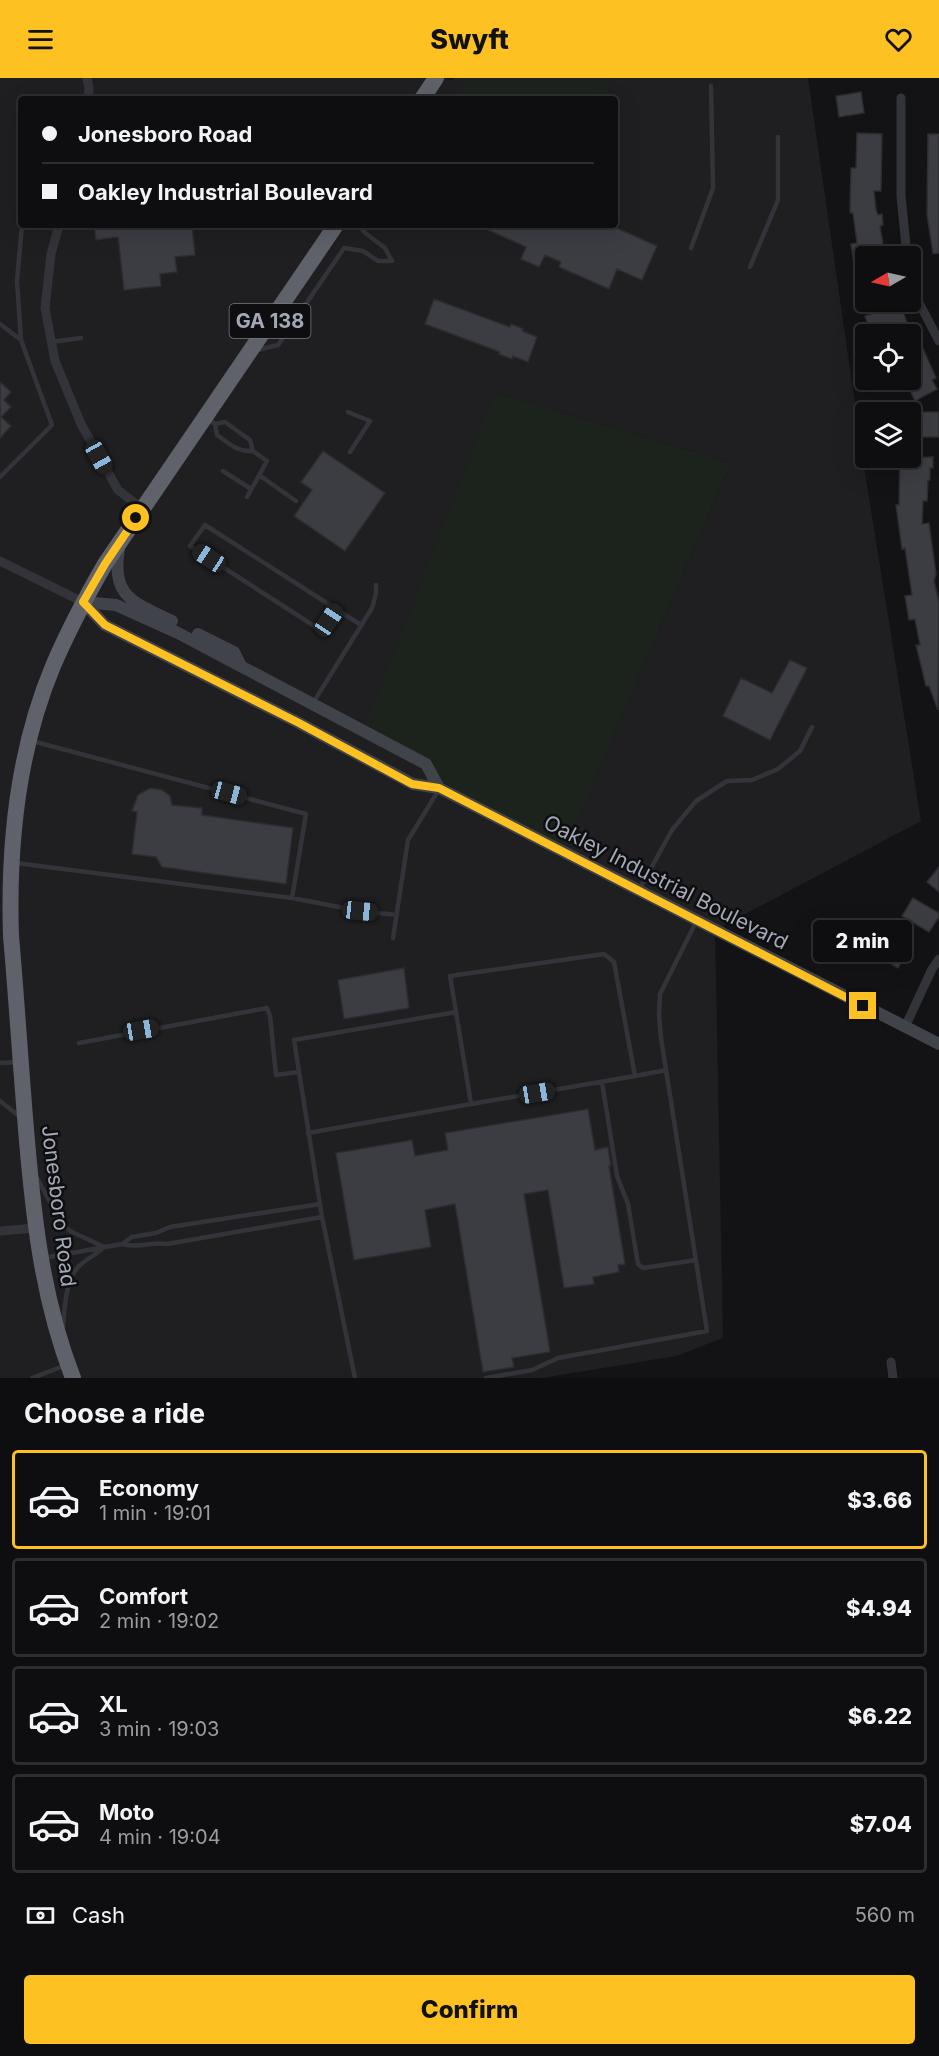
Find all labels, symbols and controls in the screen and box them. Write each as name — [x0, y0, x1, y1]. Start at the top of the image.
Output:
icon: menu — [24, 23, 57, 56]
text: Swyft — [430, 23, 509, 56]
icon: heart — [882, 23, 915, 56]
text: Jonesboro Road — [78, 121, 253, 147]
text: Oakley Industrial Boulevard — [78, 179, 373, 205]
north arrow — [855, 246, 921, 312]
map controls — [855, 246, 921, 468]
road number: GA 138 — [230, 304, 310, 338]
button: locate — [855, 324, 921, 390]
button: layers — [855, 402, 921, 468]
car — [82, 437, 116, 477]
route start — [122, 504, 149, 531]
car — [189, 541, 229, 575]
car — [311, 600, 347, 640]
car — [209, 780, 249, 806]
street label: Oakley Industrial Boulevard — [540, 809, 792, 955]
car — [341, 900, 379, 922]
callout: 2 min — [814, 919, 912, 961]
text: 2 min — [835, 929, 890, 953]
route end — [849, 992, 876, 1019]
car — [122, 1018, 160, 1042]
car — [518, 1081, 556, 1105]
street label: Jonesboro Road — [37, 1124, 81, 1288]
text: Choose a ride — [24, 1397, 205, 1430]
icon: car — [27, 1473, 81, 1527]
text: Economy — [99, 1475, 199, 1501]
text: $3.66 — [847, 1487, 912, 1513]
text: 1 min · 19:01 — [99, 1501, 211, 1525]
icon: car — [27, 1581, 81, 1635]
text: Comfort — [99, 1583, 188, 1609]
text: $4.94 — [846, 1595, 912, 1621]
text: 2 min · 19:02 — [99, 1609, 219, 1633]
icon: car — [27, 1689, 81, 1743]
text: XL — [99, 1691, 128, 1717]
text: $6.22 — [848, 1703, 912, 1729]
text: 3 min · 19:03 — [99, 1717, 219, 1741]
icon: car — [27, 1797, 81, 1851]
text: Moto — [99, 1799, 154, 1825]
text: $7.04 — [850, 1811, 912, 1837]
text: 4 min · 19:04 — [99, 1825, 221, 1849]
icon: cash — [24, 1899, 57, 1932]
text: Cash — [72, 1902, 125, 1928]
text: 560 m — [855, 1903, 915, 1927]
button: Confirm — [24, 1975, 915, 2044]

